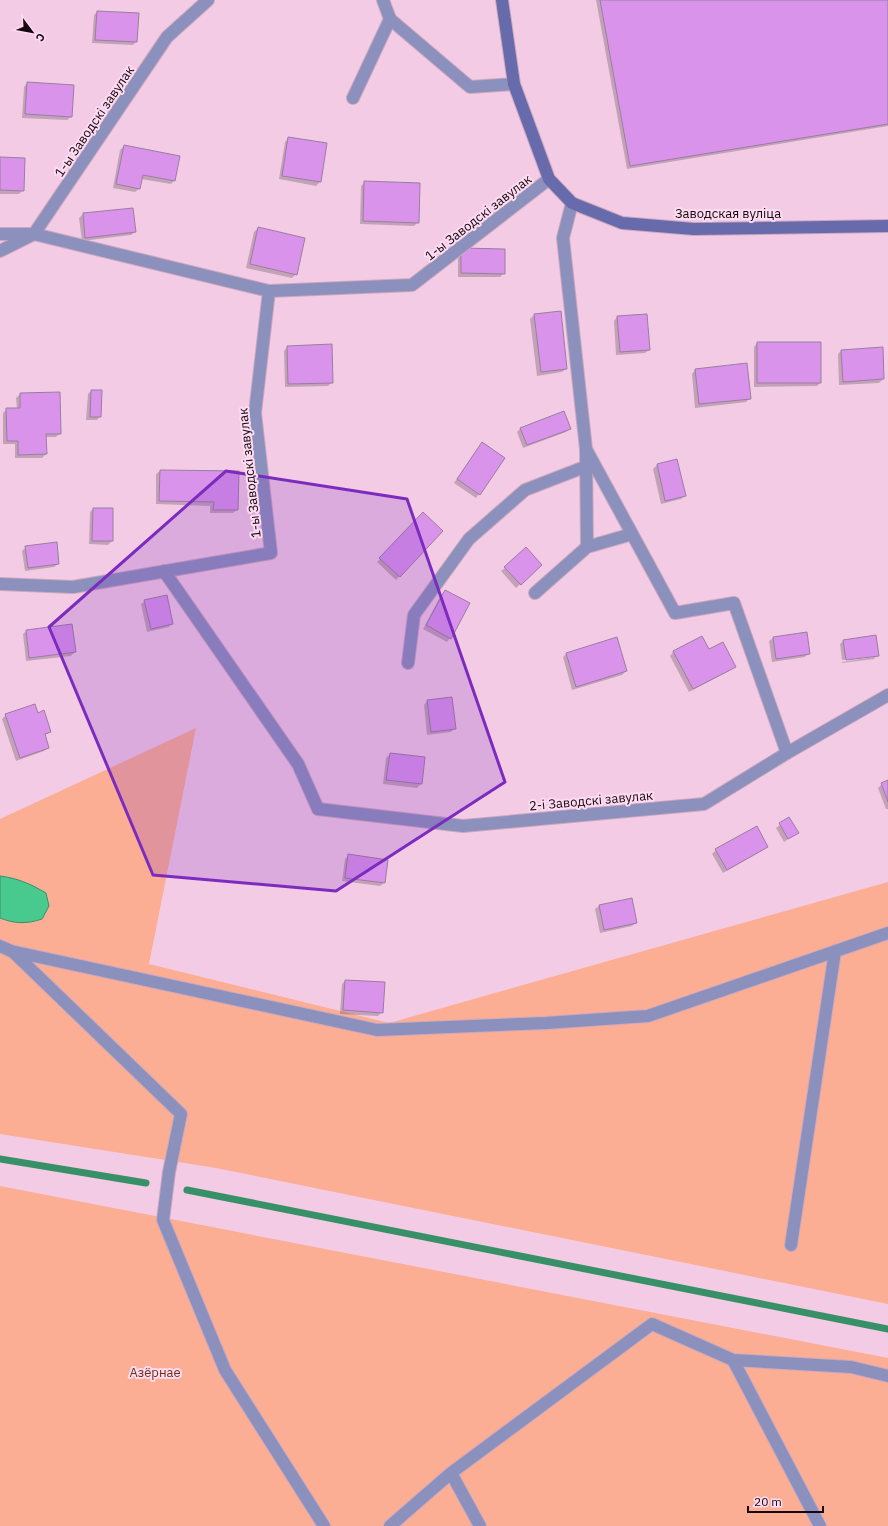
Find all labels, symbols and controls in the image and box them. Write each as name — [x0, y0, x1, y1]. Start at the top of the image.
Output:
north arrow — [12, 12, 52, 52]
text: С — [33, 31, 48, 44]
street label: 1-ы Заводскі завулак — [51, 62, 138, 180]
street label: 1-ы Заводскі завулак — [422, 170, 535, 264]
street label: Заводская вуліца — [675, 205, 781, 222]
street label: 1-ы Заводскі завулак — [234, 407, 265, 539]
street label: 2-і Заводскі завулак — [528, 787, 654, 814]
park label: Азёрнае — [129, 1364, 181, 1381]
scale bar — [748, 1488, 823, 1514]
text: 20 m — [754, 1494, 782, 1509]

